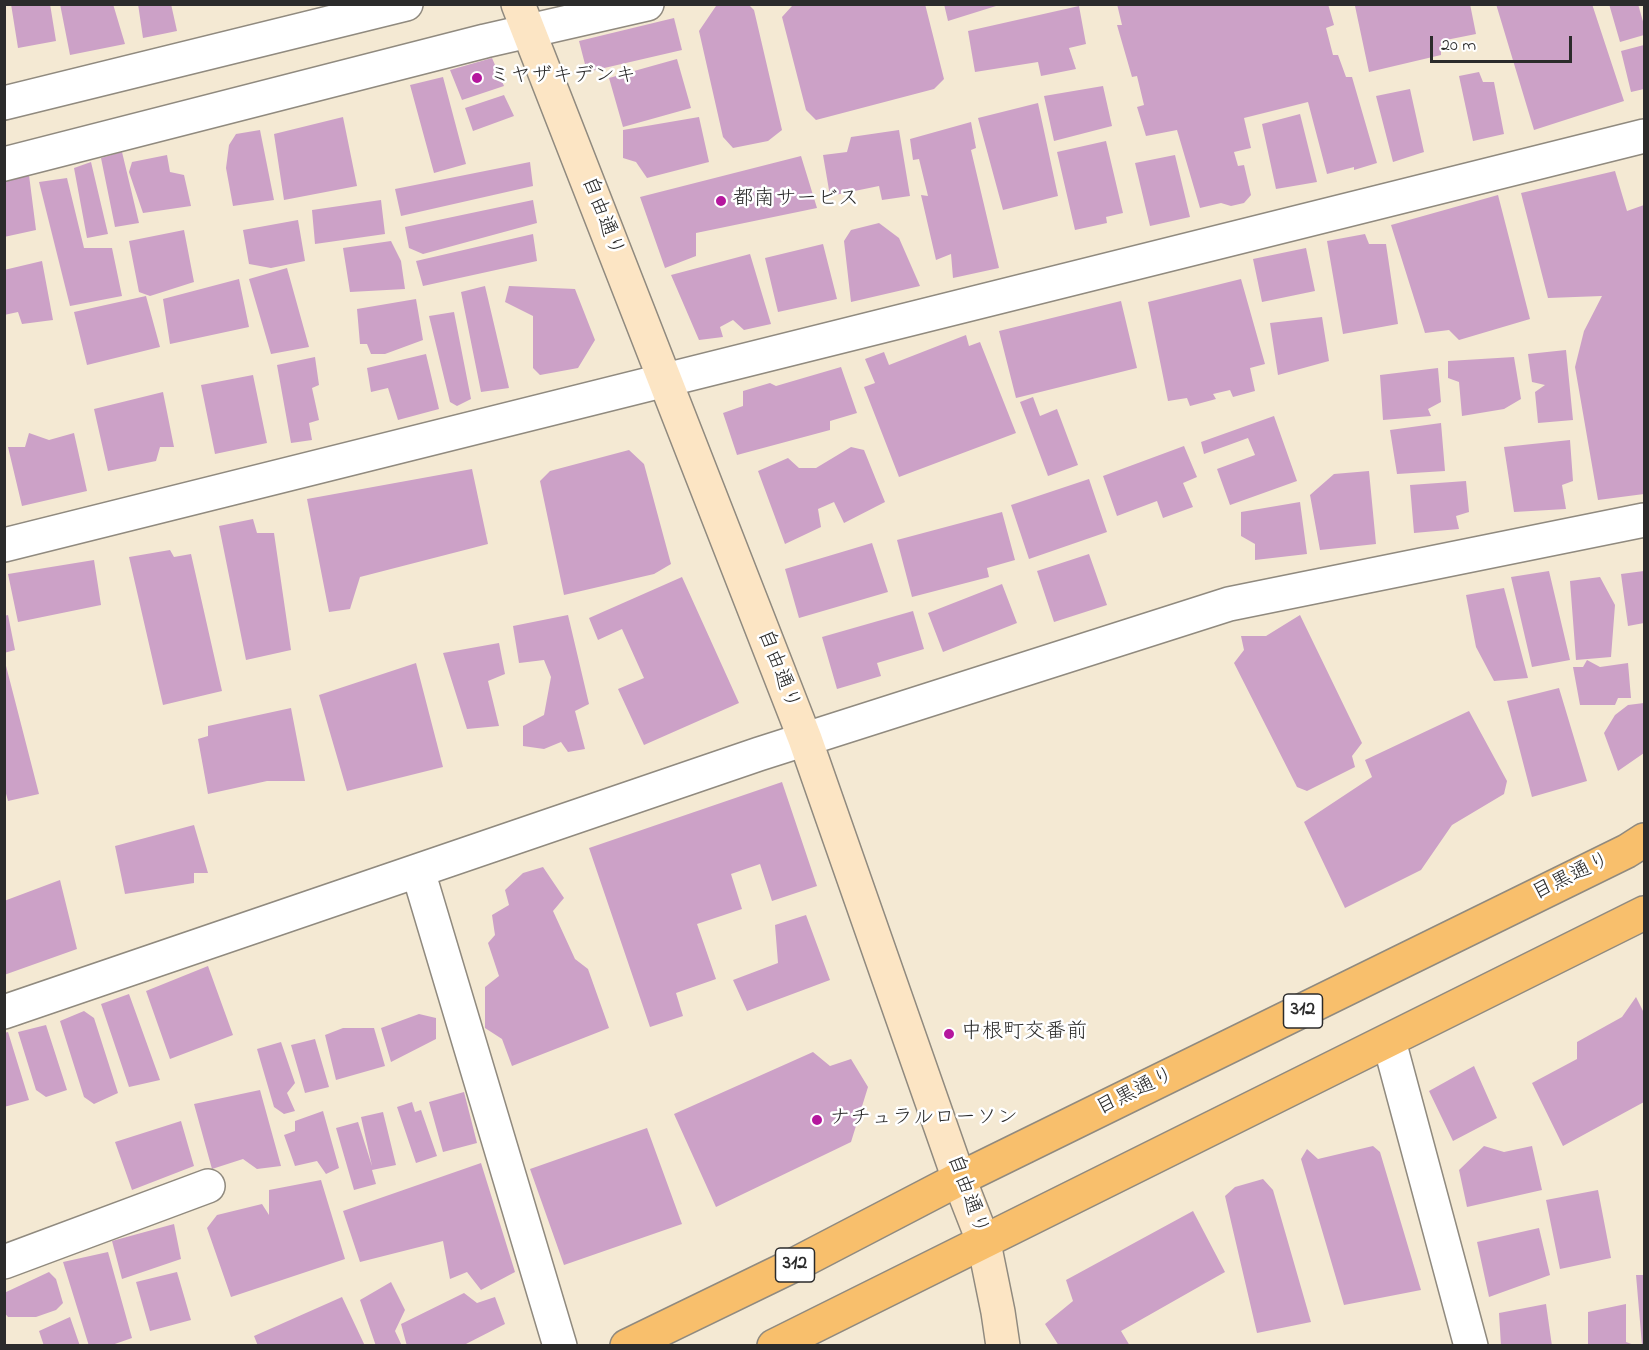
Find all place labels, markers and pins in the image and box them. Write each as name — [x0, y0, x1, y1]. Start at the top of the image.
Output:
place label: ミヤザキデンキ — [489, 65, 636, 91]
marker: ミヤザキデンキ — [470, 71, 484, 85]
place label: 都南サービス — [733, 188, 859, 214]
marker: 都南サービス — [714, 194, 728, 208]
place label: 中根町交番前 — [961, 1021, 1087, 1047]
marker: 中根町交番前 — [942, 1027, 956, 1041]
place label: ナチュラルローソン — [829, 1107, 1018, 1133]
marker: ナチュラルローソン — [810, 1113, 824, 1127]

